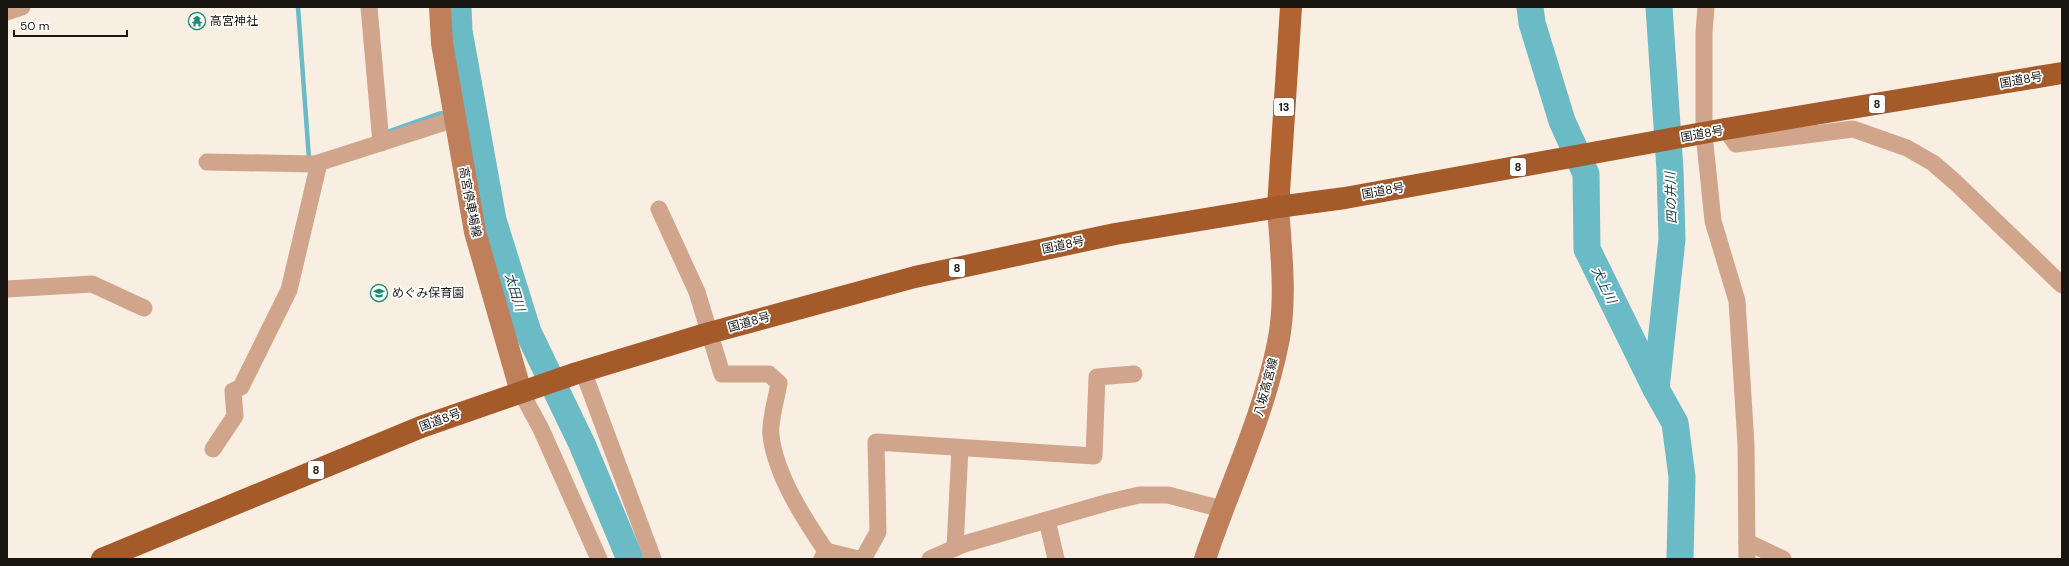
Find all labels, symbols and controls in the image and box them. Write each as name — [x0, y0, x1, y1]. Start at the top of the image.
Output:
temple icon: 高宮神社 — [187, 11, 207, 31]
scale bar — [14, 12, 127, 38]
place label: 高宮神社 — [210, 13, 258, 29]
text: 50 m — [20, 18, 49, 34]
street label: 国道8号 — [1998, 68, 2044, 92]
road number: 8 — [1869, 95, 1885, 113]
road number: 13 — [1274, 98, 1294, 116]
street label: 国道8号 — [1679, 122, 1725, 146]
road number: 8 — [1510, 158, 1526, 176]
street label: 高宮停車場線 — [455, 165, 485, 239]
water label: 四の井川 — [1662, 170, 1680, 224]
street label: 国道8号 — [1360, 179, 1406, 203]
street label: 国道8号 — [1040, 233, 1086, 257]
road number: 8 — [949, 259, 965, 277]
water label: 犬上川 — [1588, 264, 1621, 308]
water label: 太田川 — [501, 271, 529, 315]
school or university icon: めぐみ保育園 — [369, 283, 389, 303]
place label: めぐみ保育園 — [392, 285, 464, 301]
street label: 国道8号 — [726, 308, 772, 336]
street label: 八坂高宮線 — [1251, 356, 1281, 418]
street label: 国道8号 — [417, 405, 463, 435]
road number: 8 — [308, 461, 324, 479]

